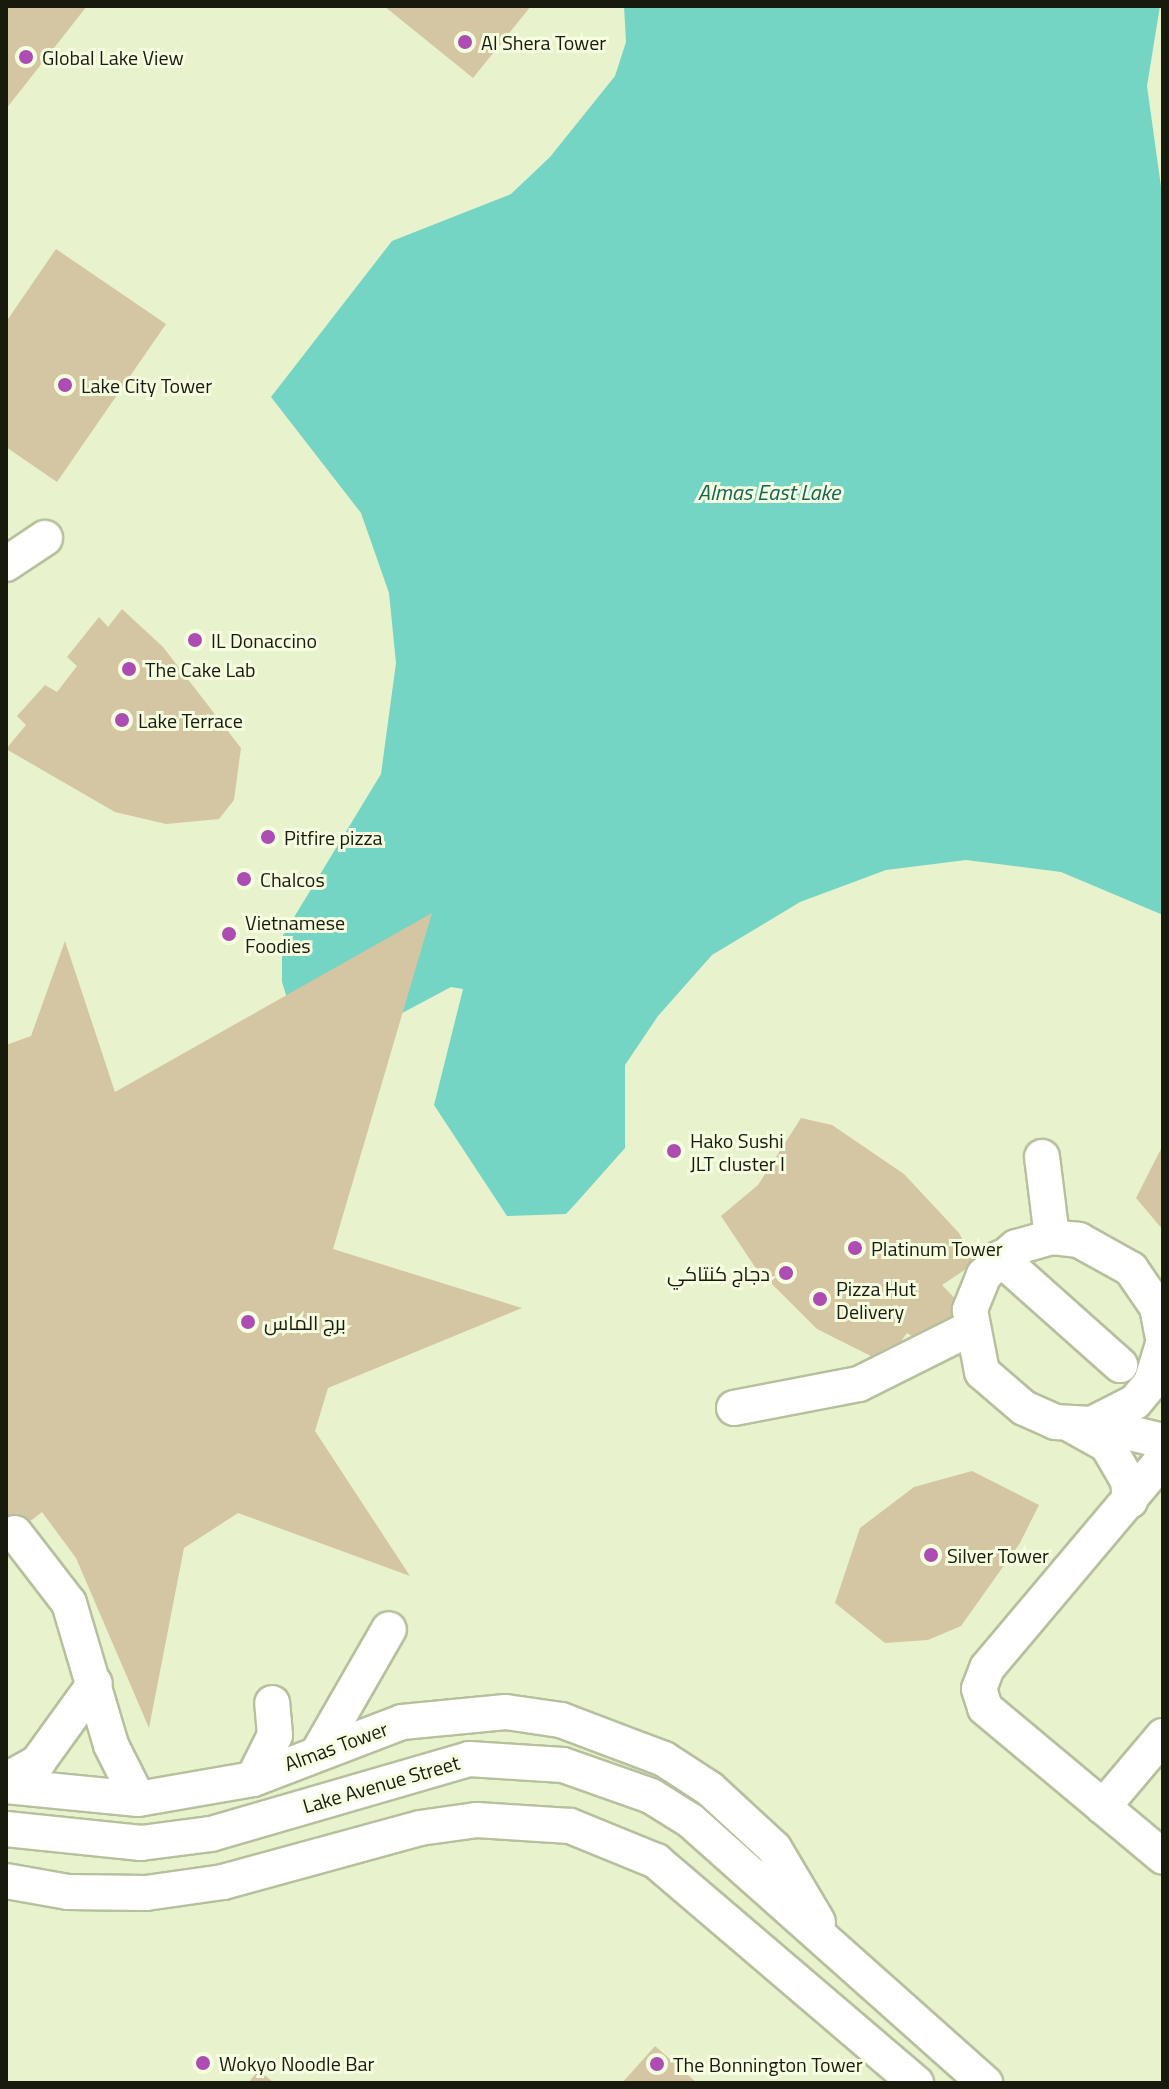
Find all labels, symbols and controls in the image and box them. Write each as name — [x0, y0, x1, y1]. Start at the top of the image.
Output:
place label: Al Shera Tower — [481, 30, 606, 54]
marker: Al Shera Tower — [456, 33, 474, 51]
place label: Global Lake View — [42, 45, 184, 69]
marker: Global Lake View — [17, 48, 35, 66]
place label: Lake City Tower — [81, 373, 212, 397]
marker: Lake City Tower — [56, 376, 74, 394]
water label: Almas East Lake — [698, 480, 840, 506]
place label: IL Donaccino — [211, 628, 317, 652]
marker: IL Donaccino — [186, 631, 204, 649]
place label: The Cake Lab — [145, 657, 256, 681]
marker: The Cake Lab — [120, 660, 138, 678]
place label: Lake Terrace — [138, 708, 243, 732]
marker: Lake Terrace — [113, 711, 131, 729]
place label: Pitfire pizza — [284, 825, 383, 849]
marker: Pitfire pizza — [259, 828, 277, 846]
place label: Chalcos — [260, 867, 325, 891]
marker: Chalcos — [235, 870, 253, 888]
place label: Vietnamese Foodies — [245, 910, 345, 957]
marker: Vietnamese Foodies — [220, 925, 238, 943]
place label: Hako Sushi JLT cluster I — [690, 1128, 785, 1175]
marker: Hako Sushi JLT cluster I — [665, 1142, 683, 1160]
place label: Platinum Tower — [871, 1236, 1003, 1260]
marker: Platinum Tower — [846, 1239, 864, 1257]
place label: دجاج كنتاكي — [667, 1261, 770, 1285]
marker: دجاج كنتاكي — [777, 1264, 795, 1282]
place label: Pizza Hut Delivery — [836, 1276, 916, 1323]
marker: Pizza Hut Delivery — [811, 1290, 829, 1308]
place label: برج الماس — [264, 1310, 346, 1334]
marker: برج الماس — [239, 1313, 257, 1331]
place label: Silver Tower — [947, 1543, 1049, 1567]
marker: Silver Tower — [922, 1546, 940, 1564]
street label: Almas Tower — [281, 1716, 391, 1776]
street label: Lake Avenue Street — [300, 1750, 462, 1818]
place label: Wokyo Noodle Bar — [219, 2051, 374, 2075]
place label: The Bonnington Tower — [673, 2052, 863, 2076]
marker: Wokyo Noodle Bar — [194, 2054, 212, 2072]
marker: The Bonnington Tower — [648, 2055, 666, 2073]

